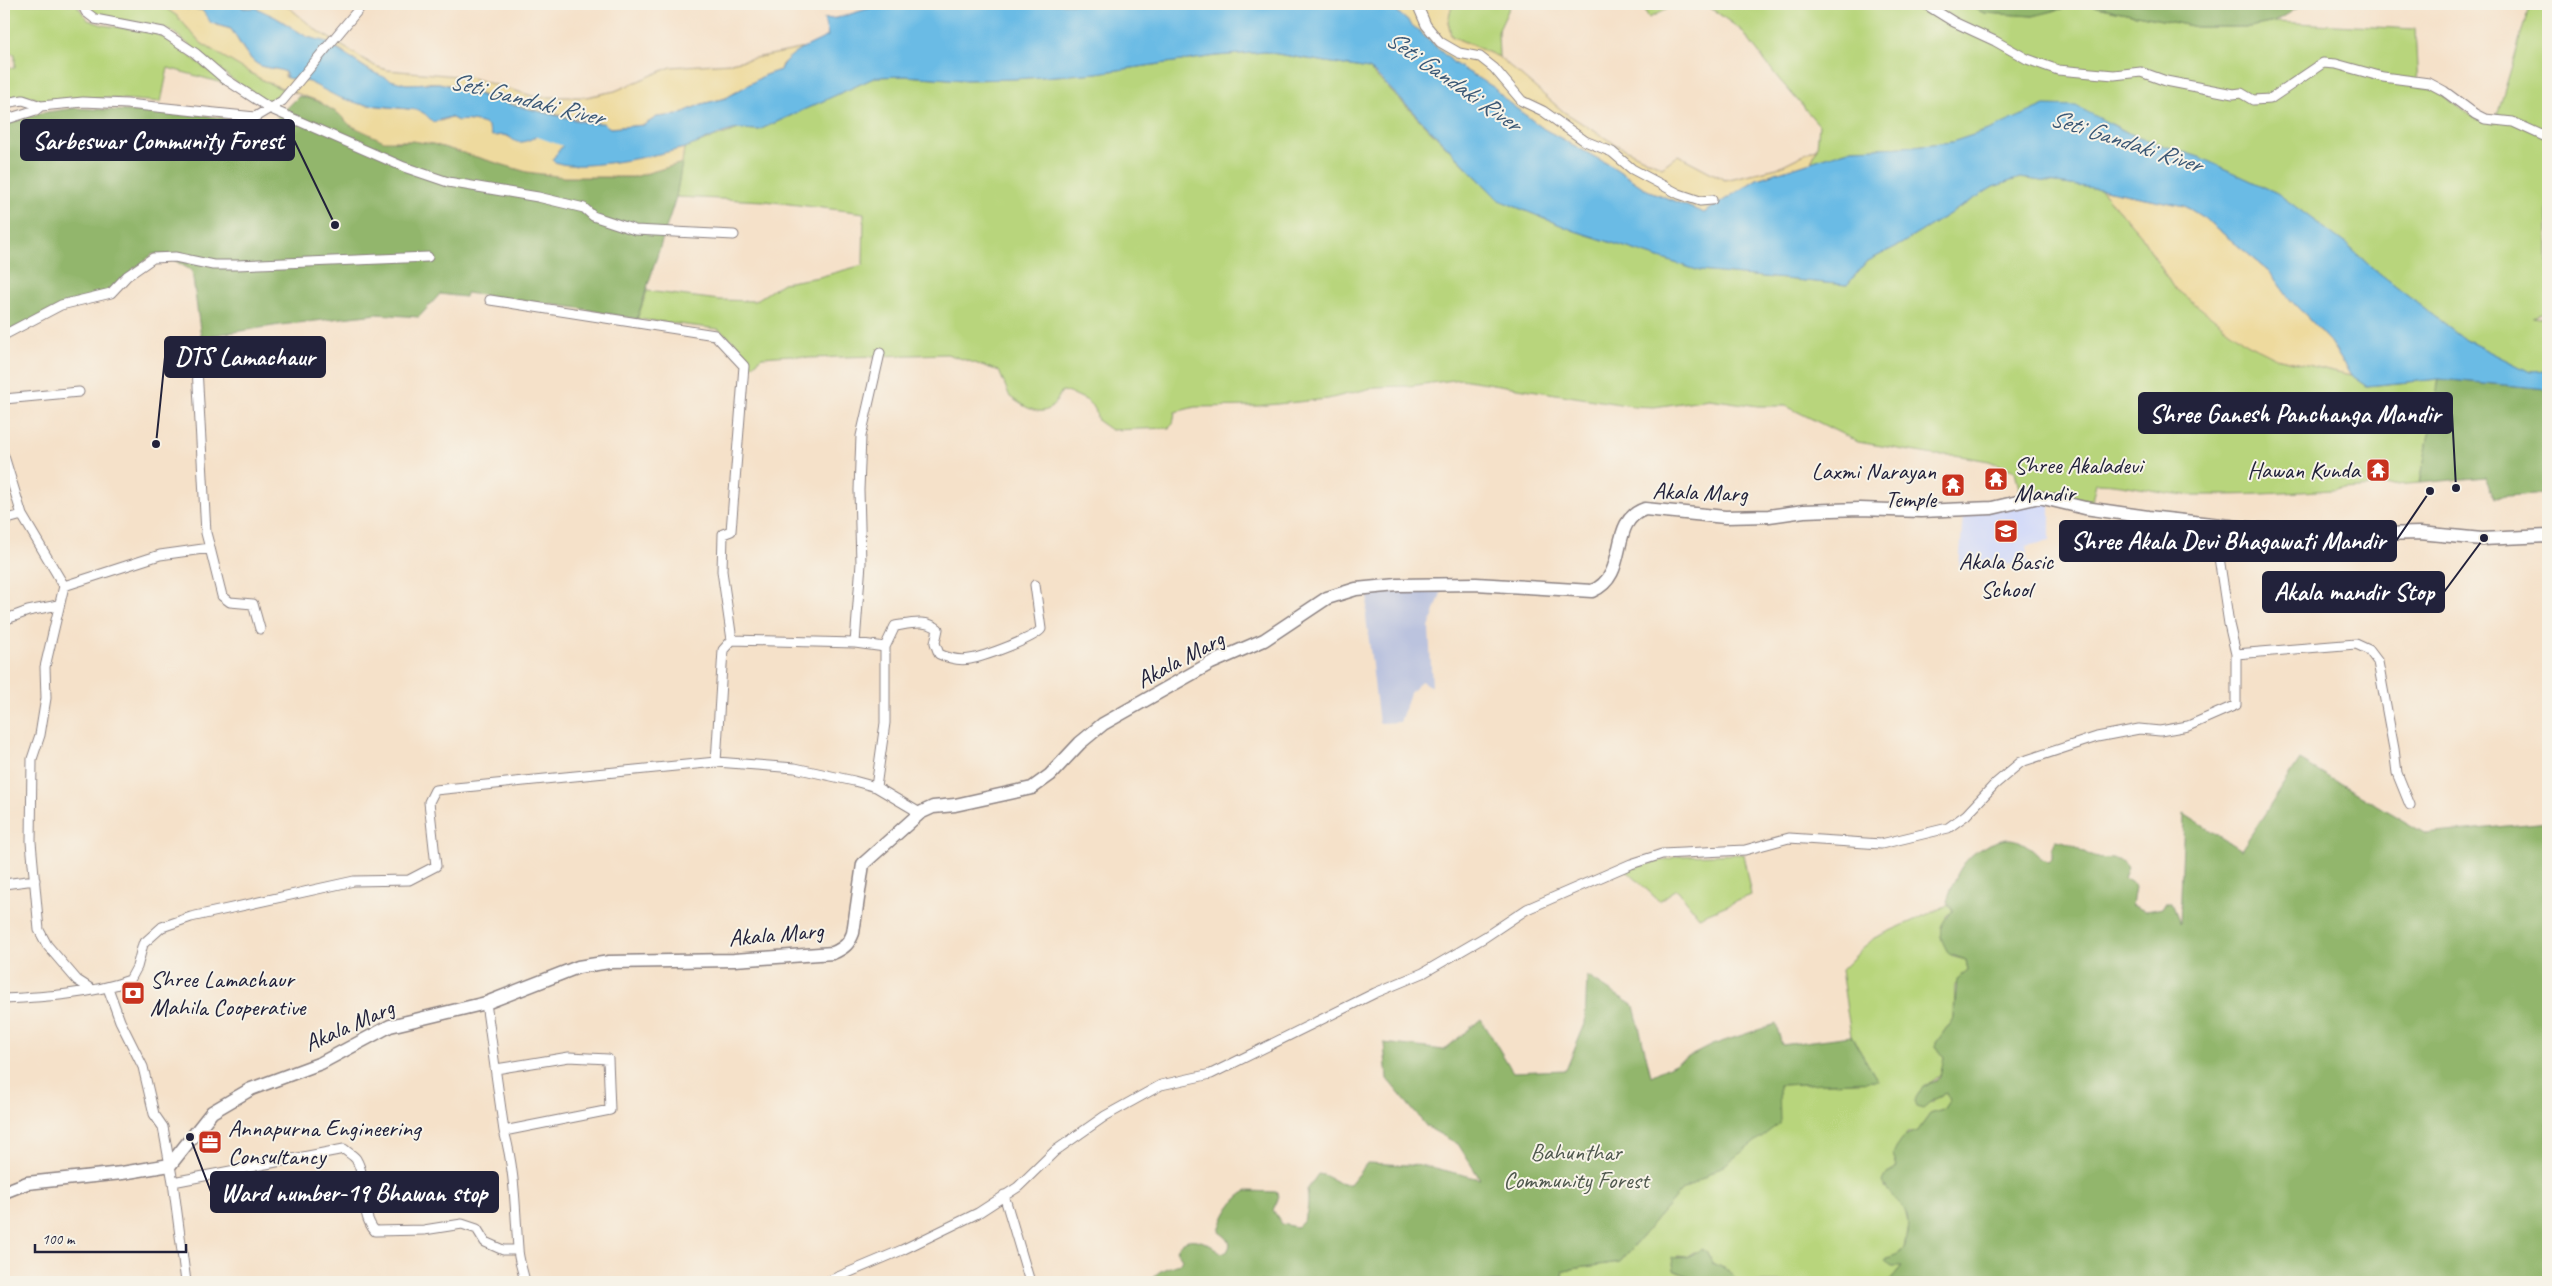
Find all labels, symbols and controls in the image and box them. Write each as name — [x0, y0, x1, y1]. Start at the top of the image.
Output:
water label: Seti Gandaki River — [1380, 23, 1530, 141]
water label: Seti Gandaki River — [447, 64, 611, 134]
water label: Seti Gandaki River — [2046, 102, 2209, 182]
callout: Sarbeswar Community Forest — [21, 120, 294, 160]
text: Sarbeswar Community Forest — [32, 125, 286, 157]
callout: DTS Lamachaur — [165, 337, 325, 377]
text: DTS Lamachaur — [175, 341, 318, 373]
callout: Shree Ganesh Panchanga Mandir — [2139, 393, 2452, 433]
text: Shree Ganesh Panchanga Mandir — [2150, 398, 2443, 430]
place label: Shree Akaladevi Mandir — [2014, 450, 2146, 508]
place label: Hawan Kunda — [2247, 455, 2362, 485]
place label: Laxmi Narayan Temple — [1811, 456, 1938, 514]
temple icon: Hawan Kunda — [2365, 457, 2391, 483]
temple icon: Shree Akaladevi Mandir — [1983, 466, 2009, 492]
temple icon: Laxmi Narayan Temple — [1940, 472, 1966, 498]
street label: Akala Marg — [1652, 475, 1749, 509]
school or university icon: Akala Basic School — [1993, 518, 2019, 544]
callout: Shree Akala Devi Bhagawati Mandir — [2060, 521, 2396, 561]
text: Shree Akala Devi Bhagawati Mandir — [2071, 525, 2388, 557]
place label: Akala Basic School — [1959, 546, 2055, 604]
callout: Akala mandir Stop — [2263, 572, 2444, 612]
text: Akala mandir Stop — [2274, 576, 2436, 608]
street label: Akala Marg — [1131, 623, 1230, 695]
street label: Akala Marg — [727, 915, 826, 953]
place label: Shree Lamachaur Mahila Cooperative — [150, 964, 308, 1022]
bank icon: Shree Lamachaur Mahila Cooperative — [120, 980, 146, 1006]
street label: Akala Marg — [299, 991, 400, 1058]
place label: Annapurna Engineering Consultancy — [228, 1113, 423, 1171]
office icon: Annapurna Engineering Consultancy — [197, 1129, 223, 1155]
park label: Bahunthar Community Forest — [1503, 1137, 1651, 1195]
callout: Ward number-19 Bhawan stop — [211, 1172, 498, 1212]
text: Ward number-19 Bhawan stop — [221, 1177, 490, 1209]
scale bar — [35, 1221, 186, 1253]
text: 100 m — [42, 1230, 76, 1249]

